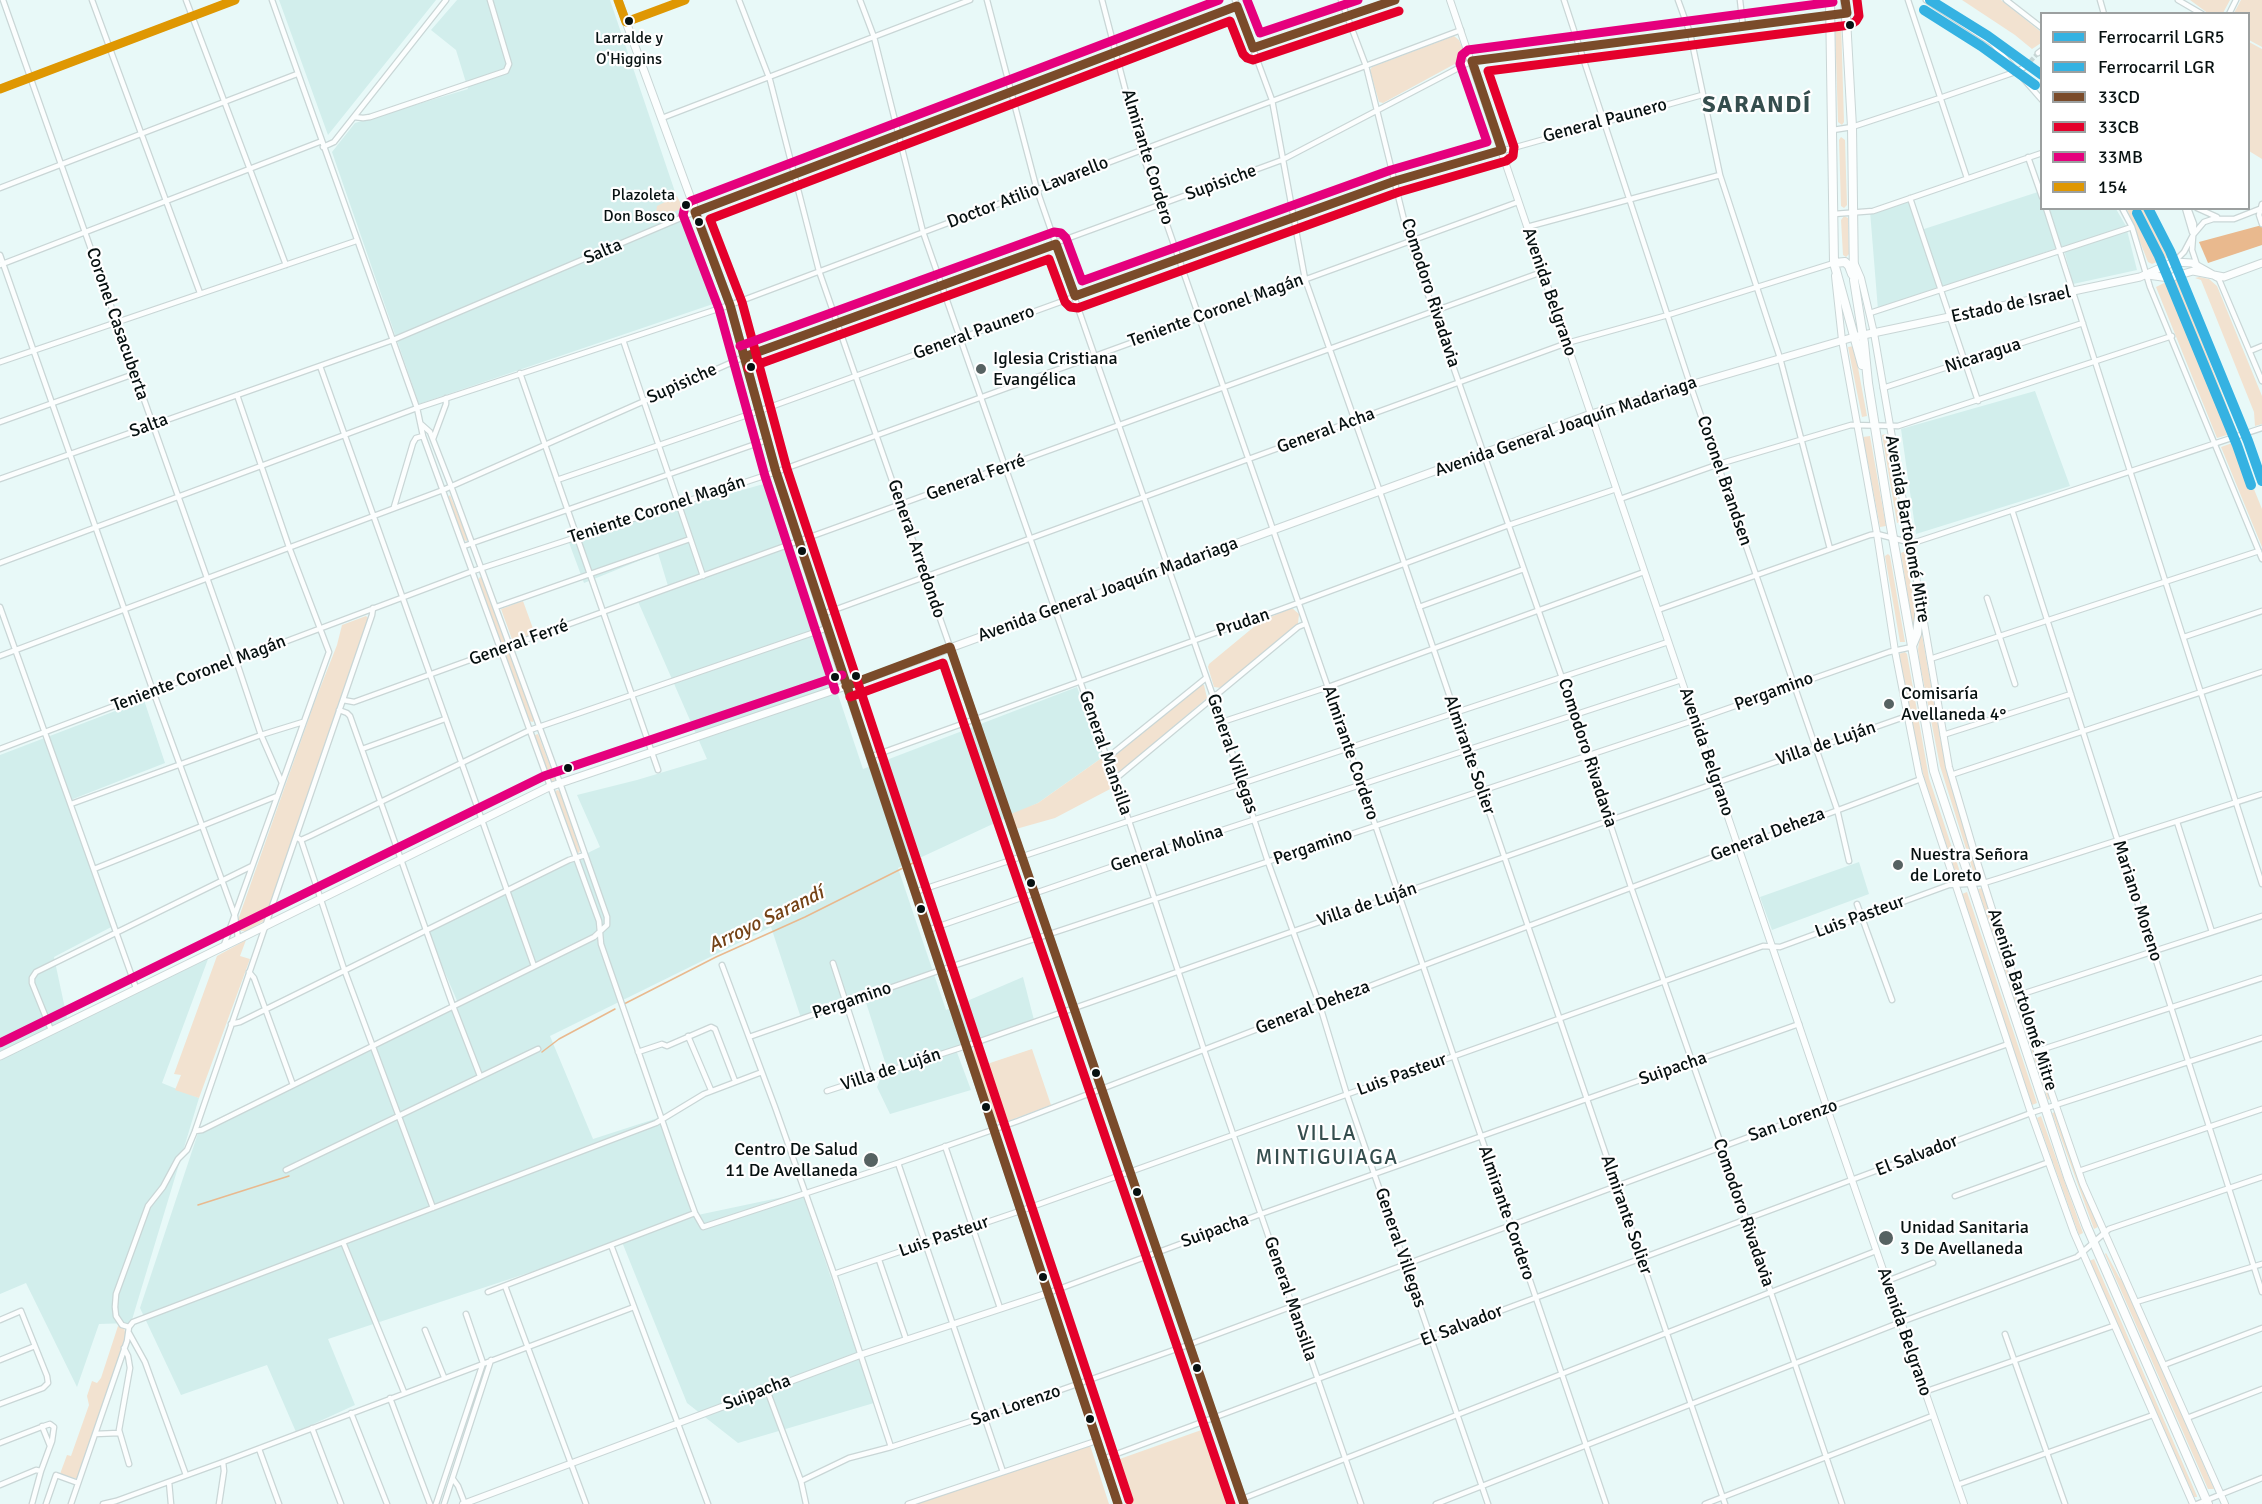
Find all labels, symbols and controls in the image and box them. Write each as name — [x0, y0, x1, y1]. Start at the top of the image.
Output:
legend — [2040, 12, 2250, 210]
marker: Larralde y O'Higgins — [623, 15, 635, 27]
unlabelled marker — [1844, 19, 1856, 31]
text: Ferrocarril LGR5 — [2098, 26, 2224, 48]
place label: Larralde y O'Higgins — [595, 29, 663, 67]
text: Ferrocarril LGR — [2098, 56, 2215, 78]
text: 33CD — [2098, 86, 2140, 108]
street label: Almirante Cordero — [1116, 87, 1178, 227]
district label: SARANDÍ — [1702, 92, 1812, 120]
street label: General Paunero — [1541, 94, 1669, 148]
text: 33CB — [2098, 116, 2139, 138]
text: 33MB — [2098, 146, 2143, 168]
street label: Doctor Atilio Lavarello — [944, 152, 1112, 234]
street label: Supisiche — [1182, 160, 1260, 206]
text: 154 — [2098, 176, 2127, 198]
place label: Plazoleta Don Bosco — [603, 186, 675, 224]
marker: Plazoleta Don Bosco — [680, 199, 692, 211]
unlabelled marker — [693, 216, 705, 228]
street label: Comodoro Rivadavia — [1396, 216, 1464, 370]
street label: Avenida Belgrano — [1517, 225, 1581, 359]
street label: Salta — [581, 234, 625, 270]
street label: Coronel Casacuberta — [81, 245, 153, 403]
street label: Teniente Coronel Magán — [1125, 269, 1307, 353]
street label: Estado de Israel — [1949, 282, 2073, 328]
street label: General Paunero — [910, 301, 1038, 365]
street label: Nicaragua — [1942, 334, 2024, 378]
place label: Iglesia Cristiana Evangélica — [993, 348, 1118, 391]
street label: Supisiche — [644, 359, 720, 409]
unlabelled marker — [745, 361, 757, 373]
marker: Iglesia Cristiana Evangélica — [974, 362, 988, 376]
street label: Avenida General Joaquín Madariaga — [1432, 372, 1700, 482]
street label: General Acha — [1274, 403, 1378, 459]
street label: Salta — [127, 409, 171, 443]
street label: Coronel Brandsen — [1692, 413, 1756, 549]
street label: Avenida Bartolomé Mitre — [1880, 433, 1934, 625]
street label: General Ferré — [923, 450, 1029, 506]
street label: Teniente Coronel Magán — [566, 471, 748, 549]
street label: General Arredondo — [882, 477, 950, 621]
street label: Avenida General Joaquín Madariaga — [975, 533, 1241, 647]
unlabelled marker — [796, 545, 808, 557]
street label: Prudan — [1214, 604, 1272, 642]
street label: General Ferré — [466, 615, 572, 671]
street label: Teniente Coronel Magán — [109, 631, 289, 717]
street label: Pergamino — [1732, 668, 1816, 716]
unlabelled marker — [850, 670, 862, 682]
unlabelled marker — [829, 671, 841, 683]
street label: Comodoro Rivadavia — [1553, 676, 1621, 830]
street label: Almirante Cordero — [1317, 683, 1383, 823]
place label: Comisaría Avellaneda 4° — [1901, 683, 2006, 726]
street label: Avenida Belgrano — [1674, 685, 1738, 819]
street label: General Mansilla — [1074, 688, 1136, 818]
street label: General Villegas — [1201, 691, 1263, 817]
street label: Almirante Solier — [1438, 692, 1500, 818]
marker: Comisaría Avellaneda 4° — [1882, 697, 1896, 711]
street label: Villa de Luján — [1773, 717, 1879, 771]
unlabelled marker — [562, 762, 574, 774]
street label: General Deheza — [1708, 803, 1828, 867]
street label: General Molina — [1108, 821, 1226, 877]
street label: Pergamino — [1271, 823, 1355, 871]
street label: Mariano Moreno — [2107, 838, 2167, 964]
place label: Nuestra Señora de Loreto — [1910, 844, 2029, 886]
marker: Nuestra Señora de Loreto — [1891, 858, 1905, 872]
unlabelled marker — [1025, 877, 1037, 889]
street label: Villa de Luján — [1314, 878, 1420, 932]
water label: Arroyo Sarandí — [704, 882, 828, 958]
street label: Luis Pasteur — [1812, 891, 1908, 943]
unlabelled marker — [915, 903, 927, 915]
street label: Avenida Bartolomé Mitre — [1982, 906, 2062, 1094]
street label: General Deheza — [1253, 976, 1373, 1040]
street label: Pergamino — [810, 977, 894, 1025]
street label: Villa de Luján — [838, 1044, 944, 1096]
street label: Suipacha — [1636, 1047, 1710, 1091]
street label: Luis Pasteur — [1354, 1049, 1450, 1101]
unlabelled marker — [1090, 1067, 1102, 1079]
street label: San Lorenzo — [1745, 1095, 1841, 1147]
unlabelled marker — [980, 1101, 992, 1113]
district label: VILLA MINTIGUIAGA — [1255, 1121, 1399, 1171]
street label: El Salvador — [1873, 1130, 1961, 1182]
street label: Comodoro Rivadavia — [1707, 1136, 1779, 1290]
place label: Centro De Salud 11 De Avellaneda — [725, 1139, 858, 1182]
street label: Almirante Cordero — [1473, 1143, 1539, 1283]
marker: Centro De Salud 11 De Avellaneda — [862, 1151, 880, 1169]
street label: Almirante Solier — [1595, 1152, 1657, 1278]
street label: General Villegas — [1369, 1185, 1431, 1311]
unlabelled marker — [1131, 1186, 1143, 1198]
street label: Suipacha — [1178, 1209, 1252, 1253]
street label: Luis Pasteur — [896, 1212, 992, 1262]
place label: Unidad Sanitaria 3 De Avellaneda — [1900, 1217, 2029, 1260]
marker: Unidad Sanitaria 3 De Avellaneda — [1877, 1229, 1895, 1247]
street label: General Mansilla — [1259, 1234, 1321, 1364]
street label: Avenida Belgrano — [1872, 1265, 1936, 1399]
unlabelled marker — [1037, 1271, 1049, 1283]
street label: El Salvador — [1418, 1300, 1506, 1352]
unlabelled marker — [1191, 1362, 1203, 1374]
street label: Suipacha — [720, 1370, 794, 1416]
street label: San Lorenzo — [968, 1381, 1064, 1431]
unlabelled marker — [1084, 1413, 1096, 1425]

